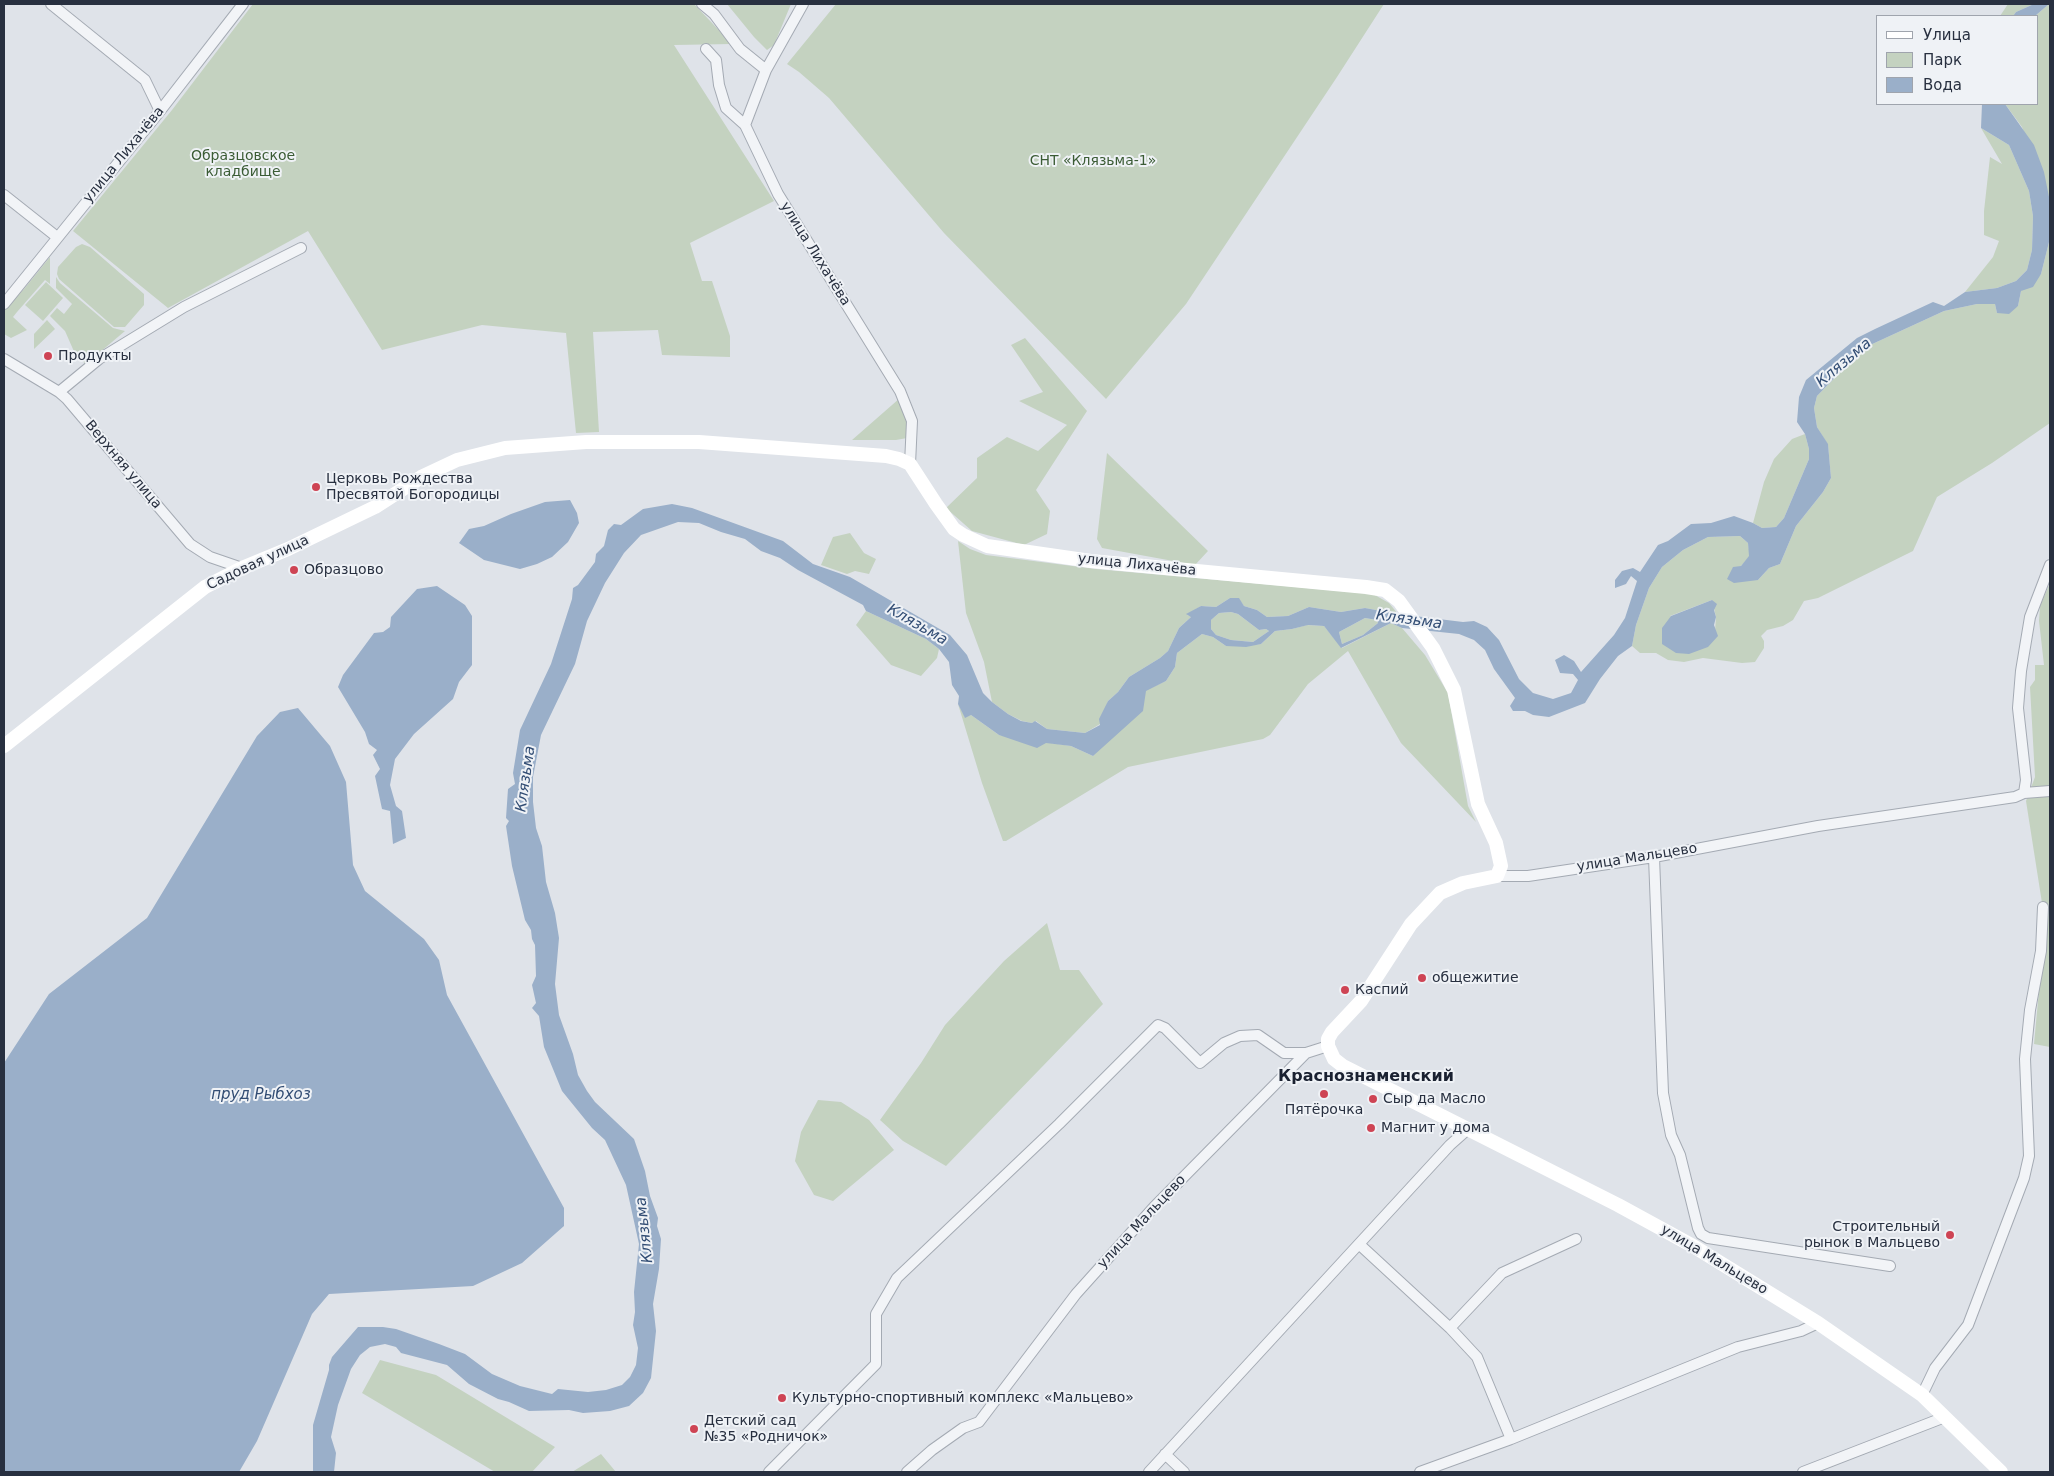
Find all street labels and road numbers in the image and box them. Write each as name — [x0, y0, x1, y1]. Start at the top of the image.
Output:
street label: улица Лихачёва — [80, 103, 168, 207]
street label: улица Лихачёва — [776, 199, 854, 309]
street label: Верхняя улица — [81, 417, 165, 513]
street label: Садовая улица — [204, 532, 312, 594]
street label: улица Лихачёва — [1077, 550, 1197, 580]
street label: улица Мальцево — [1576, 840, 1698, 876]
street label: улица Мальцево — [1094, 1172, 1190, 1272]
street label: улица Мальцево — [1658, 1221, 1770, 1299]

